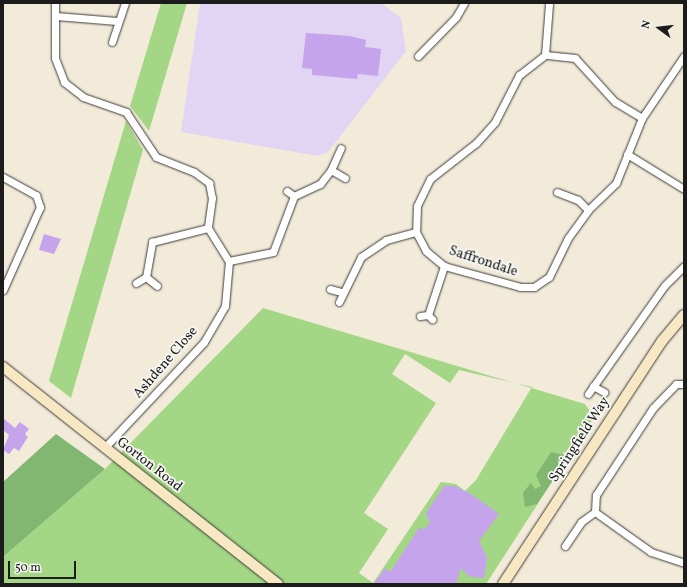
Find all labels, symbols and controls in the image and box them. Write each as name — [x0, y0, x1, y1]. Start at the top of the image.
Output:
north arrow — [639, 8, 679, 48]
text: N — [639, 19, 655, 31]
street label: Saffrondale — [446, 243, 520, 281]
street label: Ashdene Close — [130, 324, 202, 402]
street label: Springfield Way — [546, 394, 614, 486]
street label: Gorton Road — [113, 434, 185, 496]
scale bar — [10, 553, 78, 579]
text: 50 m — [15, 560, 41, 576]

